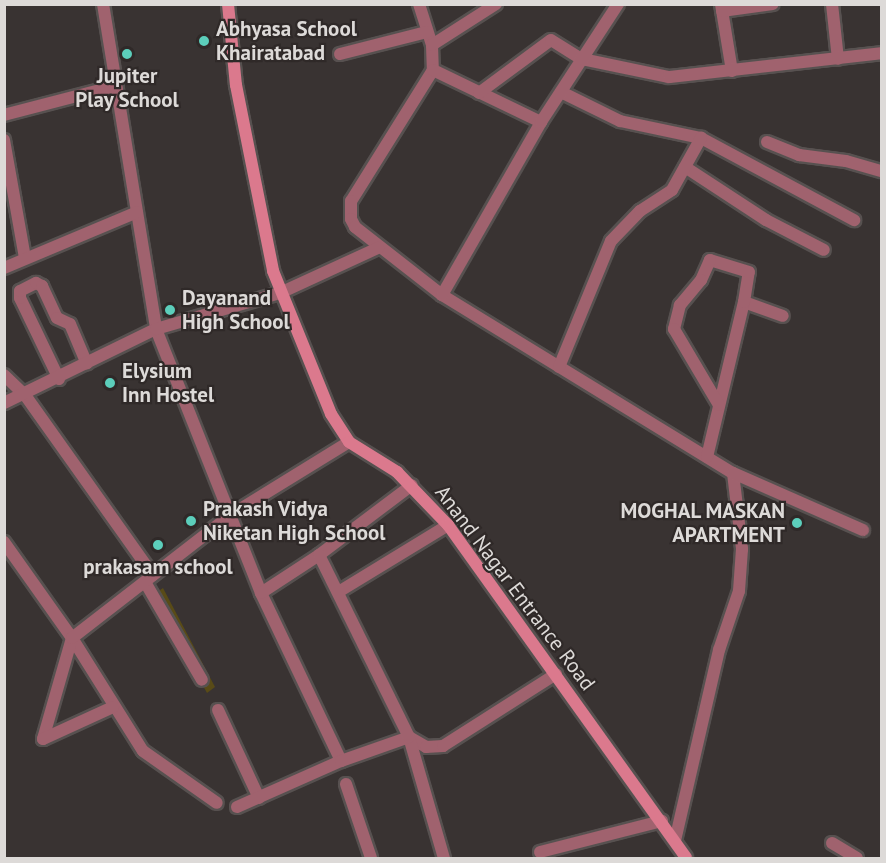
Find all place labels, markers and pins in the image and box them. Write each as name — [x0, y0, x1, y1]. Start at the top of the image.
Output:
place label: Abhyasa School Khairatabad — [216, 16, 357, 66]
marker: Abhyasa School Khairatabad — [197, 34, 211, 48]
marker: Jupiter Play School — [120, 47, 134, 61]
place label: Jupiter Play School — [75, 63, 179, 113]
place label: Dayanand High School — [182, 285, 290, 335]
marker: Dayanand High School — [163, 303, 177, 317]
place label: Elysium Inn Hostel — [122, 358, 214, 408]
marker: Elysium Inn Hostel — [103, 376, 117, 390]
place label: Prakash Vidya Niketan High School — [203, 496, 385, 546]
place label: MOGHAL MASKAN APARTMENT — [619, 498, 785, 548]
marker: Prakash Vidya Niketan High School — [184, 514, 198, 528]
marker: MOGHAL MASKAN APARTMENT — [790, 516, 804, 530]
marker: prakasam school — [151, 538, 165, 552]
place label: prakasam school — [83, 554, 233, 580]

